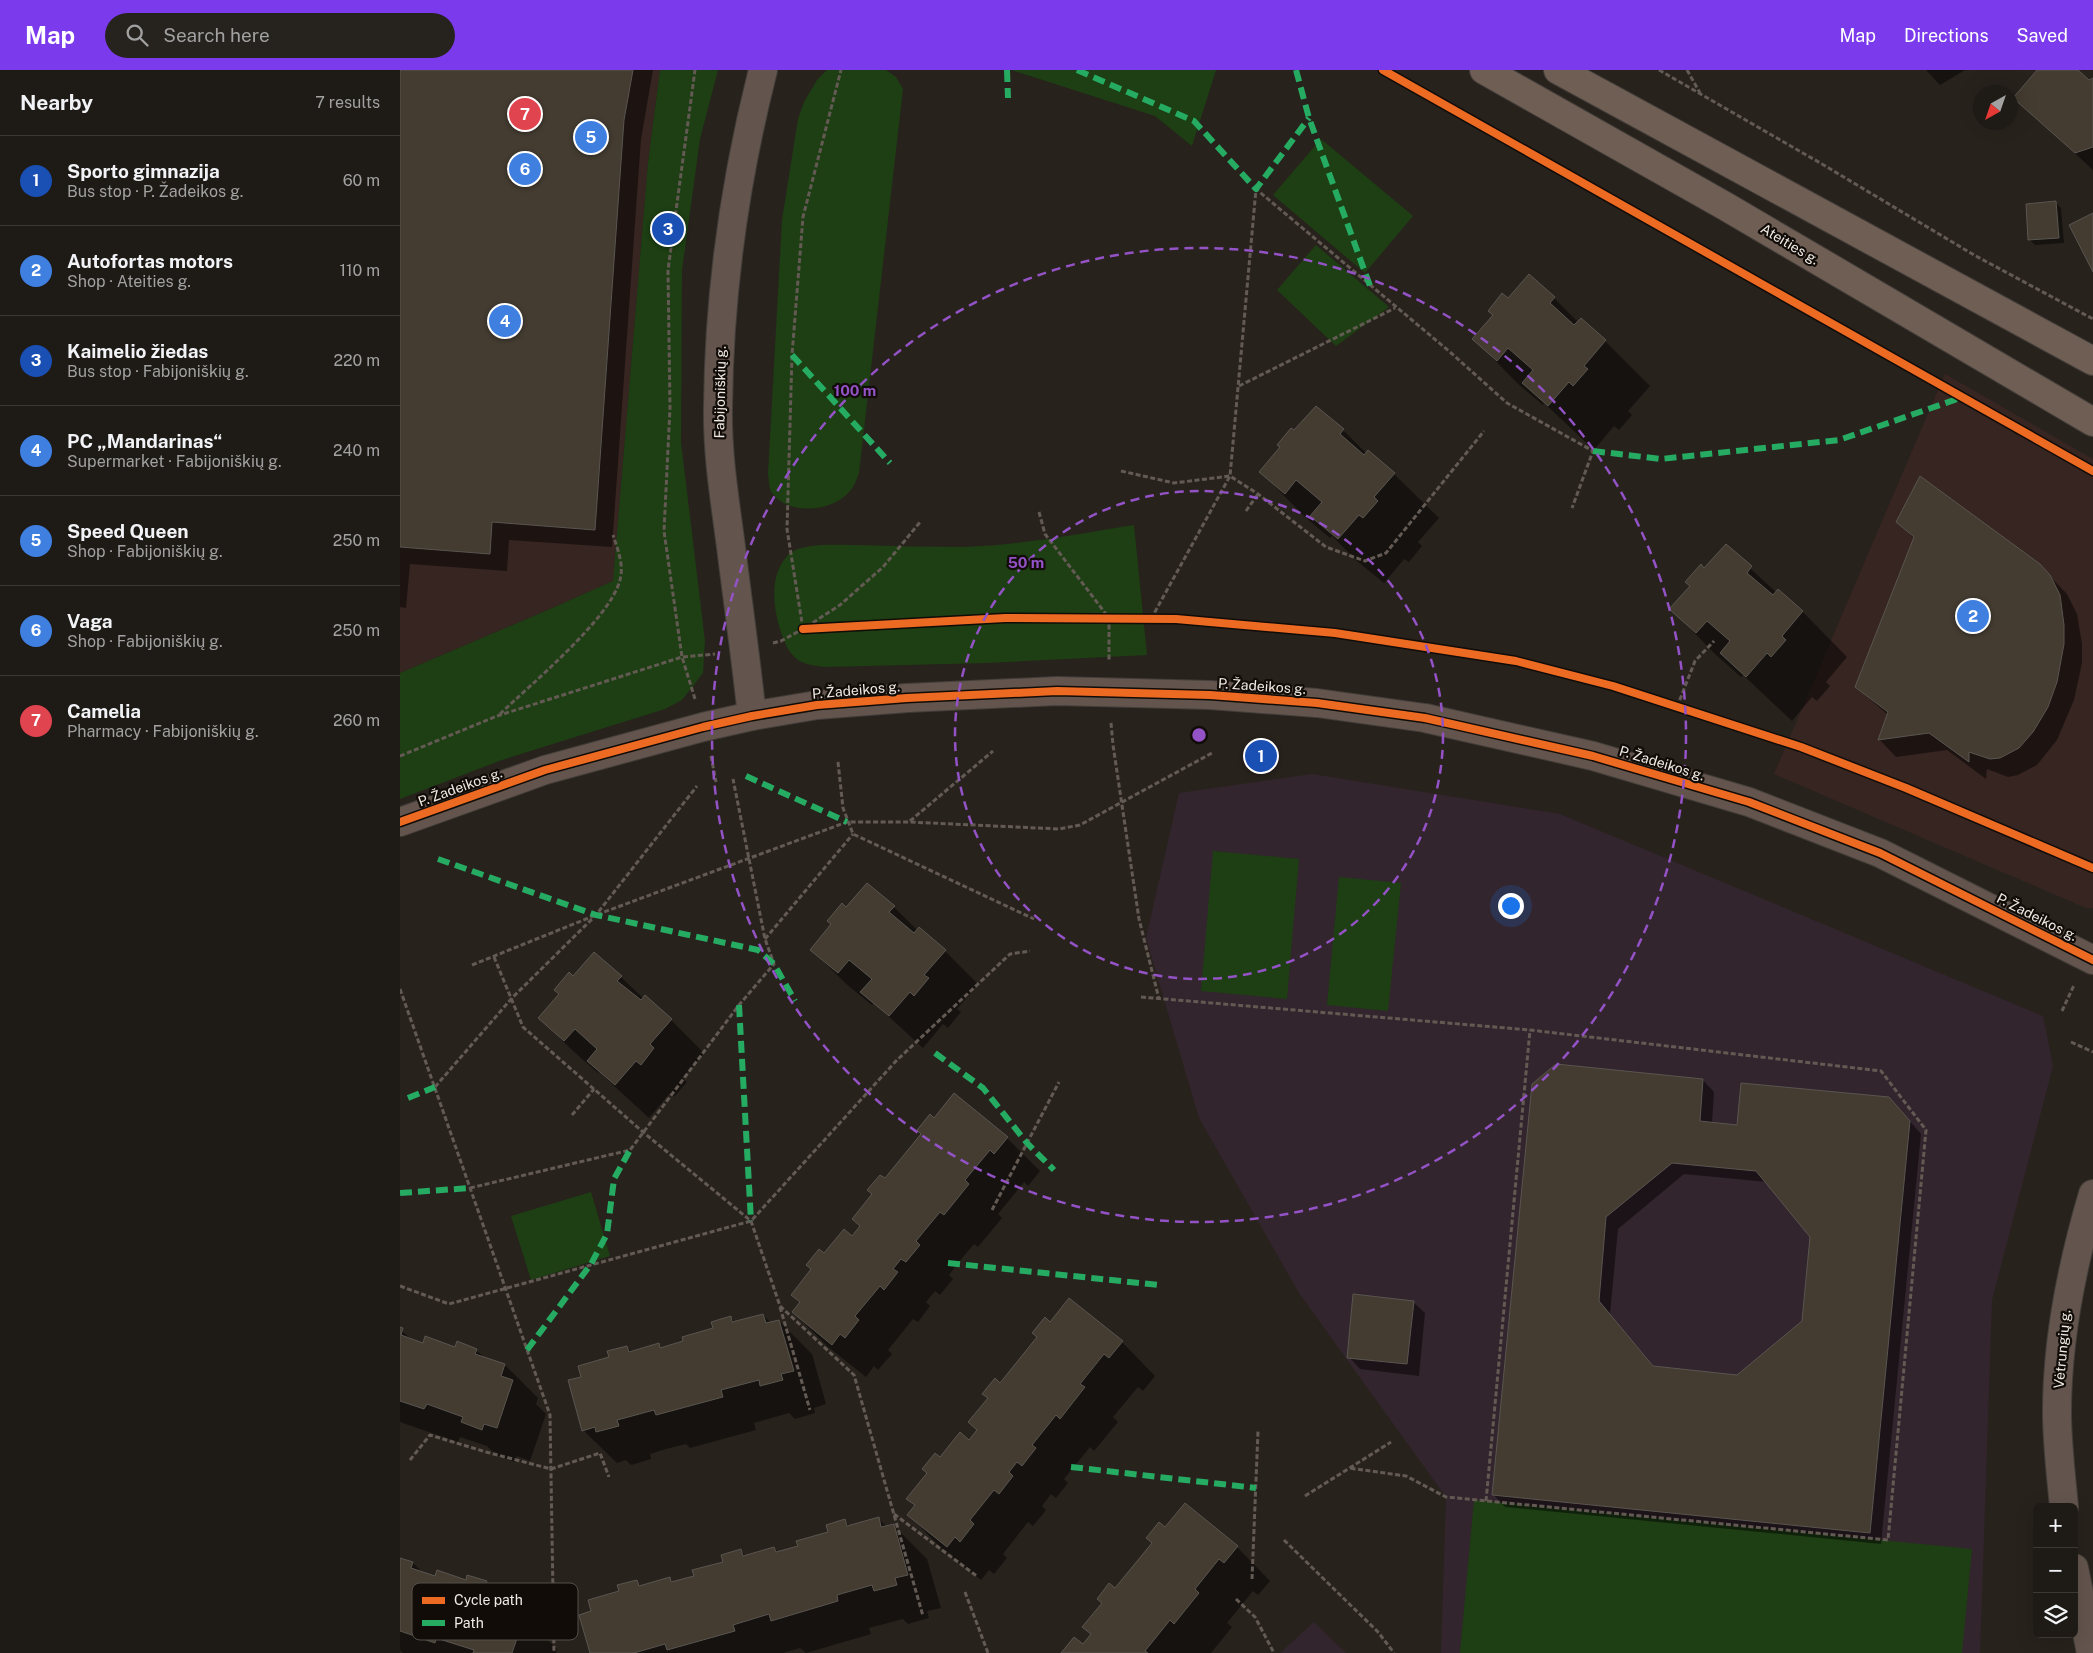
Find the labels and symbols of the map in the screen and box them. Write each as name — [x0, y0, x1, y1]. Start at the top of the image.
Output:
north arrow — [1973, 85, 2018, 130]
pin: 7 — [509, 95, 541, 133]
pin: 5 — [575, 118, 607, 156]
pin: 6 — [509, 150, 541, 188]
pin: 3 — [652, 210, 684, 248]
street label: Ateities g. — [1758, 220, 1822, 268]
pin: 4 — [489, 302, 521, 340]
street label: Fabijoniškių g. — [711, 346, 729, 438]
text: 100 m — [834, 382, 876, 399]
text: 50 m — [1008, 554, 1044, 571]
pin: 2 — [1957, 597, 1989, 635]
street label: P. Žadeikos g. — [1217, 674, 1307, 697]
street label: P. Žadeikos g. — [811, 677, 901, 702]
centre of rings — [1190, 726, 1208, 744]
pin: 1 — [1245, 737, 1277, 775]
street label: P. Žadeikos g. — [1617, 742, 1707, 784]
street label: P. Žadeikos g. — [415, 763, 504, 810]
street label: P. Žadeikos g. — [1994, 889, 2080, 944]
your location — [1498, 893, 1524, 919]
street label: Vėtrungių g. — [2051, 1309, 2073, 1389]
legend — [412, 1583, 578, 1640]
text: Cycle path — [454, 1592, 523, 1608]
text: Path — [454, 1615, 484, 1631]

